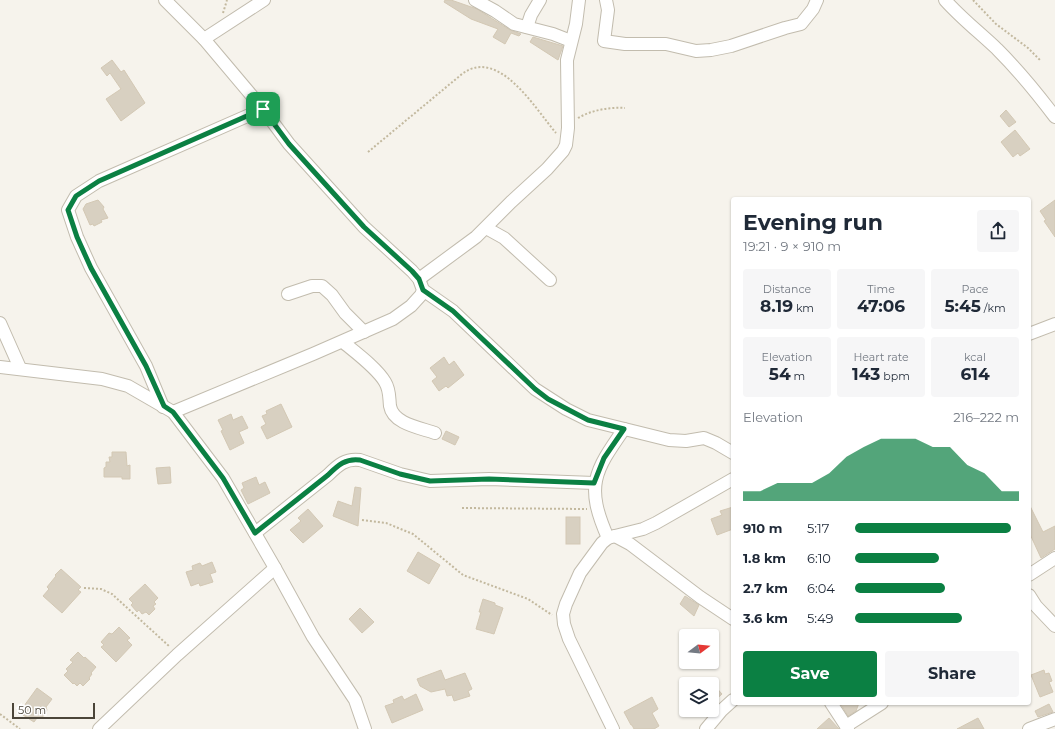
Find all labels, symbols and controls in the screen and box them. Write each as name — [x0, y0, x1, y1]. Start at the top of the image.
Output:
pin — [246, 92, 280, 126]
icon: arrive — [252, 98, 274, 120]
text: Evening run — [743, 209, 883, 236]
button: share — [977, 210, 1019, 252]
text: 19:21 · 9 × 910 m — [743, 238, 841, 254]
text: Distance — [763, 282, 811, 296]
text: Time — [867, 282, 895, 296]
text: Pace — [962, 282, 988, 296]
text: 8.19 — [760, 296, 793, 316]
text: 47:06 — [857, 296, 905, 316]
text: 5:45 — [944, 296, 981, 316]
text: km — [793, 301, 814, 315]
text: /km — [981, 301, 1006, 315]
text: Elevation — [762, 350, 812, 364]
text: Heart rate — [853, 350, 909, 364]
text: kcal — [964, 350, 986, 364]
text: 54 — [769, 364, 791, 384]
text: 143 — [852, 364, 880, 384]
text: 614 — [960, 364, 990, 384]
text: m — [791, 369, 805, 383]
text: bpm — [880, 369, 910, 383]
text: Elevation — [743, 409, 803, 425]
text: 216–222 m — [953, 409, 1019, 425]
text: 910 m — [743, 520, 782, 536]
text: 5:17 — [807, 520, 829, 536]
text: 1.8 km — [743, 550, 786, 566]
text: 6:10 — [807, 550, 831, 566]
text: 2.7 km — [743, 580, 788, 596]
text: 6:04 — [807, 580, 835, 596]
text: 3.6 km — [743, 610, 788, 626]
text: 5:49 — [807, 610, 834, 626]
north arrow — [679, 629, 719, 669]
map controls — [679, 629, 719, 717]
button: Save — [743, 651, 877, 697]
button: Share — [885, 651, 1019, 697]
button: layers — [679, 677, 719, 717]
scale bar — [12, 701, 95, 720]
text: 50 m — [18, 703, 46, 717]

